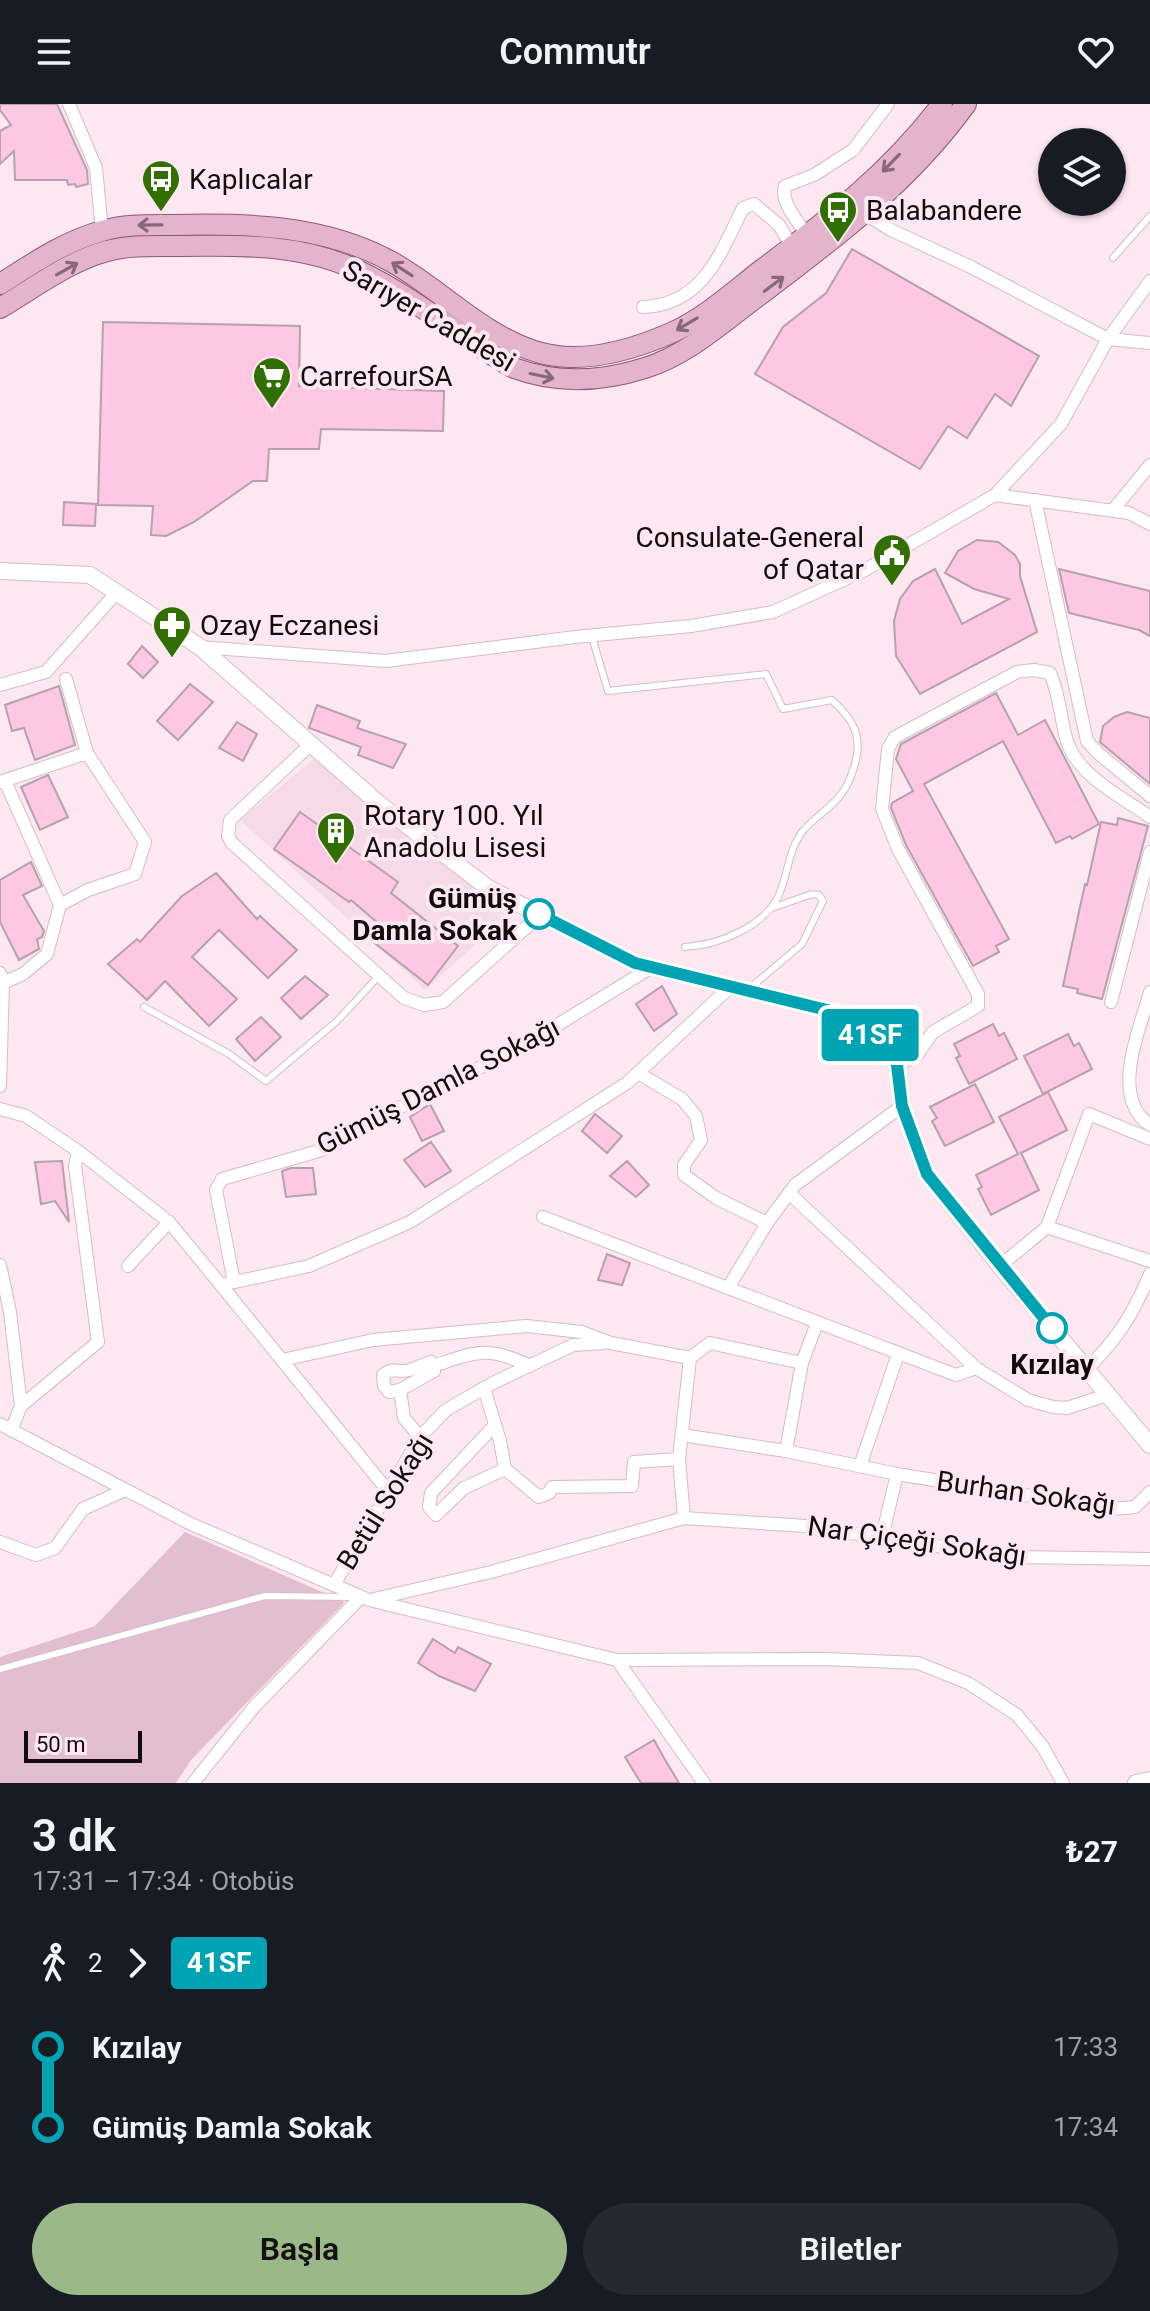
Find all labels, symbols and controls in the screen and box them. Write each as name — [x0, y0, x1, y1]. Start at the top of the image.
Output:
icon: menu — [32, 30, 76, 74]
icon: heart — [1074, 30, 1118, 74]
text: Commutr — [499, 31, 651, 73]
map controls — [1038, 128, 1126, 216]
button: layers — [1038, 128, 1126, 216]
one-way arrow — [882, 153, 901, 172]
bus stop icon: Kaplıcalar — [140, 158, 182, 213]
place label: Kaplıcalar — [189, 163, 313, 196]
bus stop icon: Balabandere — [817, 189, 859, 244]
place label: Balabandere — [866, 194, 1022, 227]
one-way arrow — [137, 217, 164, 233]
street label: Sarıyer Caddesi — [337, 253, 521, 379]
one-way arrow — [55, 261, 79, 276]
one-way arrow — [391, 261, 413, 277]
one-way arrow — [763, 276, 785, 293]
one-way arrow — [676, 316, 699, 332]
supermarket icon: CarrefourSA — [251, 355, 293, 410]
place label: CarrefourSA — [300, 360, 453, 393]
one-way arrow — [528, 370, 554, 385]
place label: Consulate-General of Qatar — [635, 521, 865, 586]
public building icon: Consulate-General of Qatar — [871, 532, 913, 587]
pharmacy icon: Ozay Eczanesi — [151, 604, 193, 659]
place label: Ozay Eczanesi — [200, 609, 379, 642]
place label: Rotary 100. Yıl Anadolu Lisesi — [364, 799, 546, 864]
building icon: Rotary 100. Yıl Anadolu Lisesi — [315, 810, 357, 865]
place label: Gümüş Damla Sokak — [352, 882, 518, 947]
marker: Gümüş Damla Sokak — [524, 899, 554, 929]
line badge: 41SF — [814, 1009, 926, 1061]
street label: Gümüş Damla Sokağı — [311, 1011, 565, 1161]
text: 41SF — [838, 1018, 902, 1051]
marker: Kızılay — [1037, 1313, 1067, 1343]
place label: Kızılay — [1010, 1348, 1095, 1381]
street label: Betül Sokağı — [330, 1426, 440, 1576]
street label: Burhan Sokağı — [935, 1464, 1117, 1522]
street label: Nar Çiçeği Sokağı — [806, 1509, 1028, 1573]
scale bar — [24, 1727, 142, 1763]
text: 50 m — [36, 1732, 85, 1757]
text: 3 dk — [32, 1810, 116, 1862]
text: ₺27 — [1066, 1834, 1118, 1869]
text: 17:31 – 17:34 · Otobüs — [32, 1866, 294, 1896]
icon: walk — [32, 1941, 76, 1985]
icon: forward — [115, 1941, 159, 1985]
text: 41SF — [187, 1946, 251, 1979]
text: 2 — [88, 1948, 103, 1978]
text: Kızılay — [92, 2030, 182, 2065]
text: 17:33 — [1053, 2032, 1118, 2062]
text: Gümüş Damla Sokak — [92, 2110, 371, 2145]
text: 17:34 — [1053, 2112, 1118, 2142]
button: Başla — [32, 2203, 567, 2295]
button: Biletler — [583, 2203, 1118, 2295]

